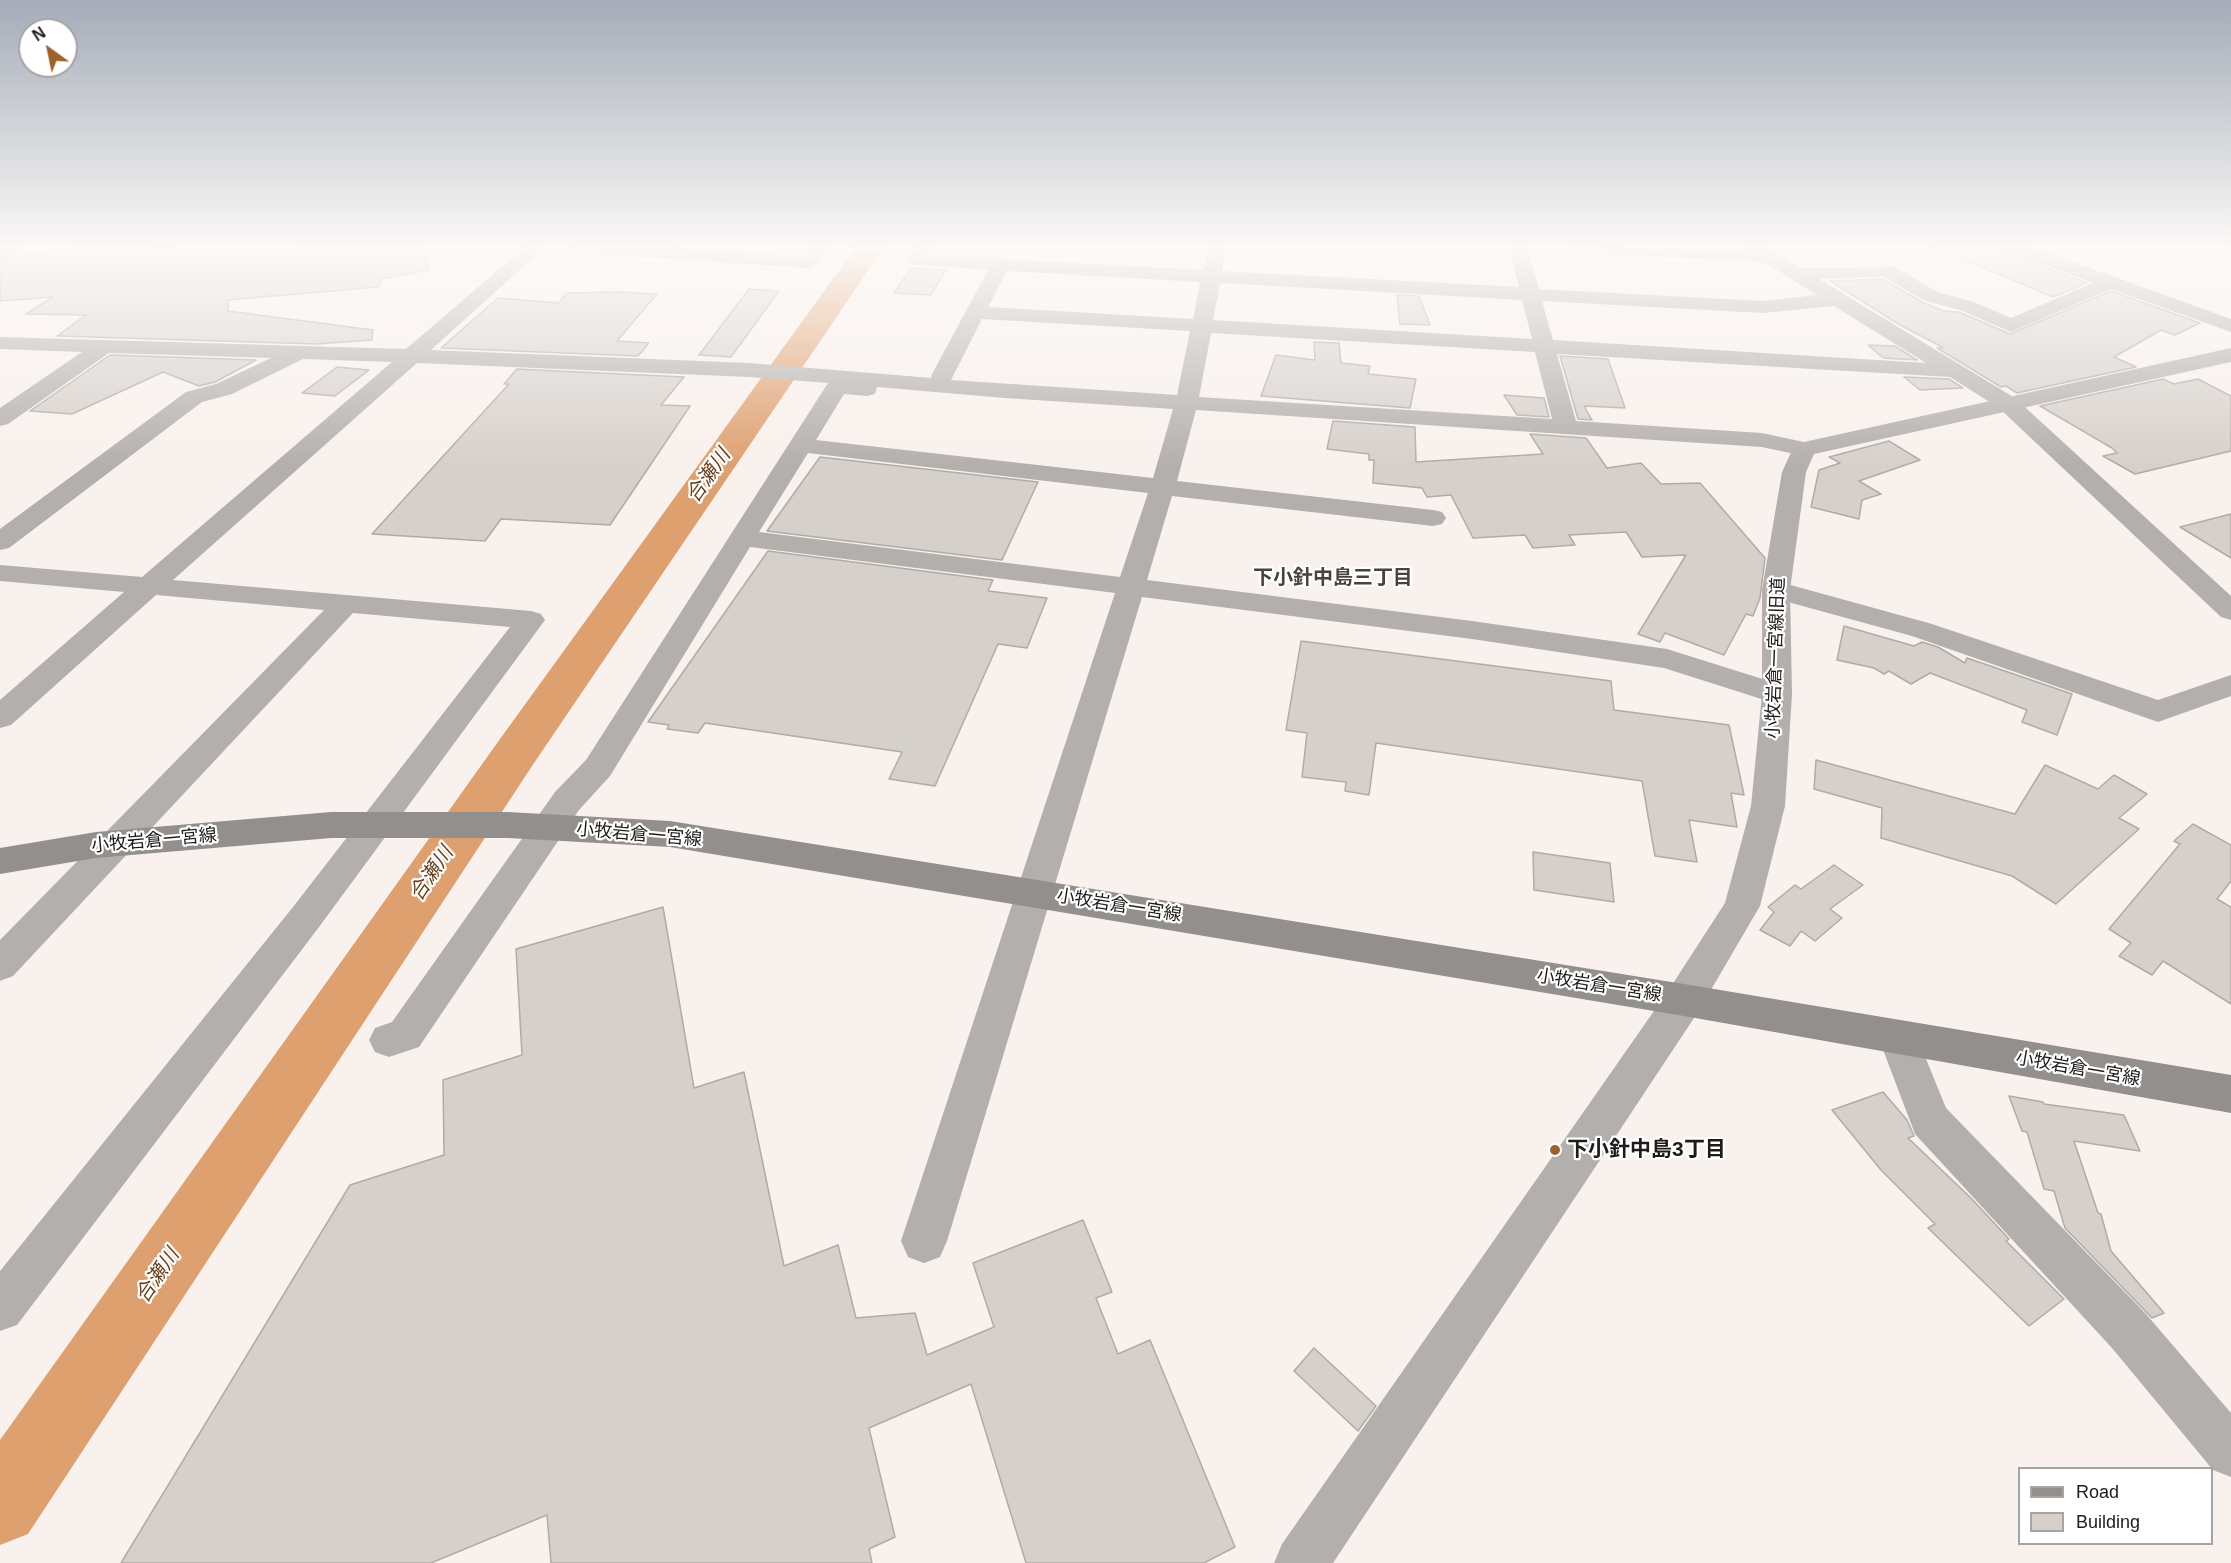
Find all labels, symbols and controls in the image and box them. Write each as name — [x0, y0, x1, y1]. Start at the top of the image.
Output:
north arrow — [18, 18, 78, 78]
text: N — [30, 24, 48, 44]
water label: 合瀬川 — [682, 445, 736, 507]
district label: 下小針中島三丁目 — [1253, 566, 1413, 590]
street label: 小牧岩倉一宮線旧道 — [1762, 577, 1790, 739]
street label: 小牧岩倉一宮線 — [575, 819, 703, 851]
street label: 小牧岩倉一宮線 — [90, 825, 218, 857]
water label: 合瀬川 — [405, 842, 459, 906]
street label: 小牧岩倉一宮線 — [1055, 885, 1183, 927]
street label: 小牧岩倉一宮線 — [1535, 965, 1663, 1007]
street label: 小牧岩倉一宮線 — [2014, 1047, 2142, 1091]
place label: 下小針中島3丁目 — [1567, 1137, 1726, 1163]
marker: 下小針中島3丁目 — [1548, 1143, 1562, 1157]
water label: 合瀬川 — [131, 1244, 185, 1308]
legend — [2018, 1467, 2213, 1545]
text: Road — [2076, 1482, 2119, 1502]
text: Building — [2076, 1512, 2140, 1532]

